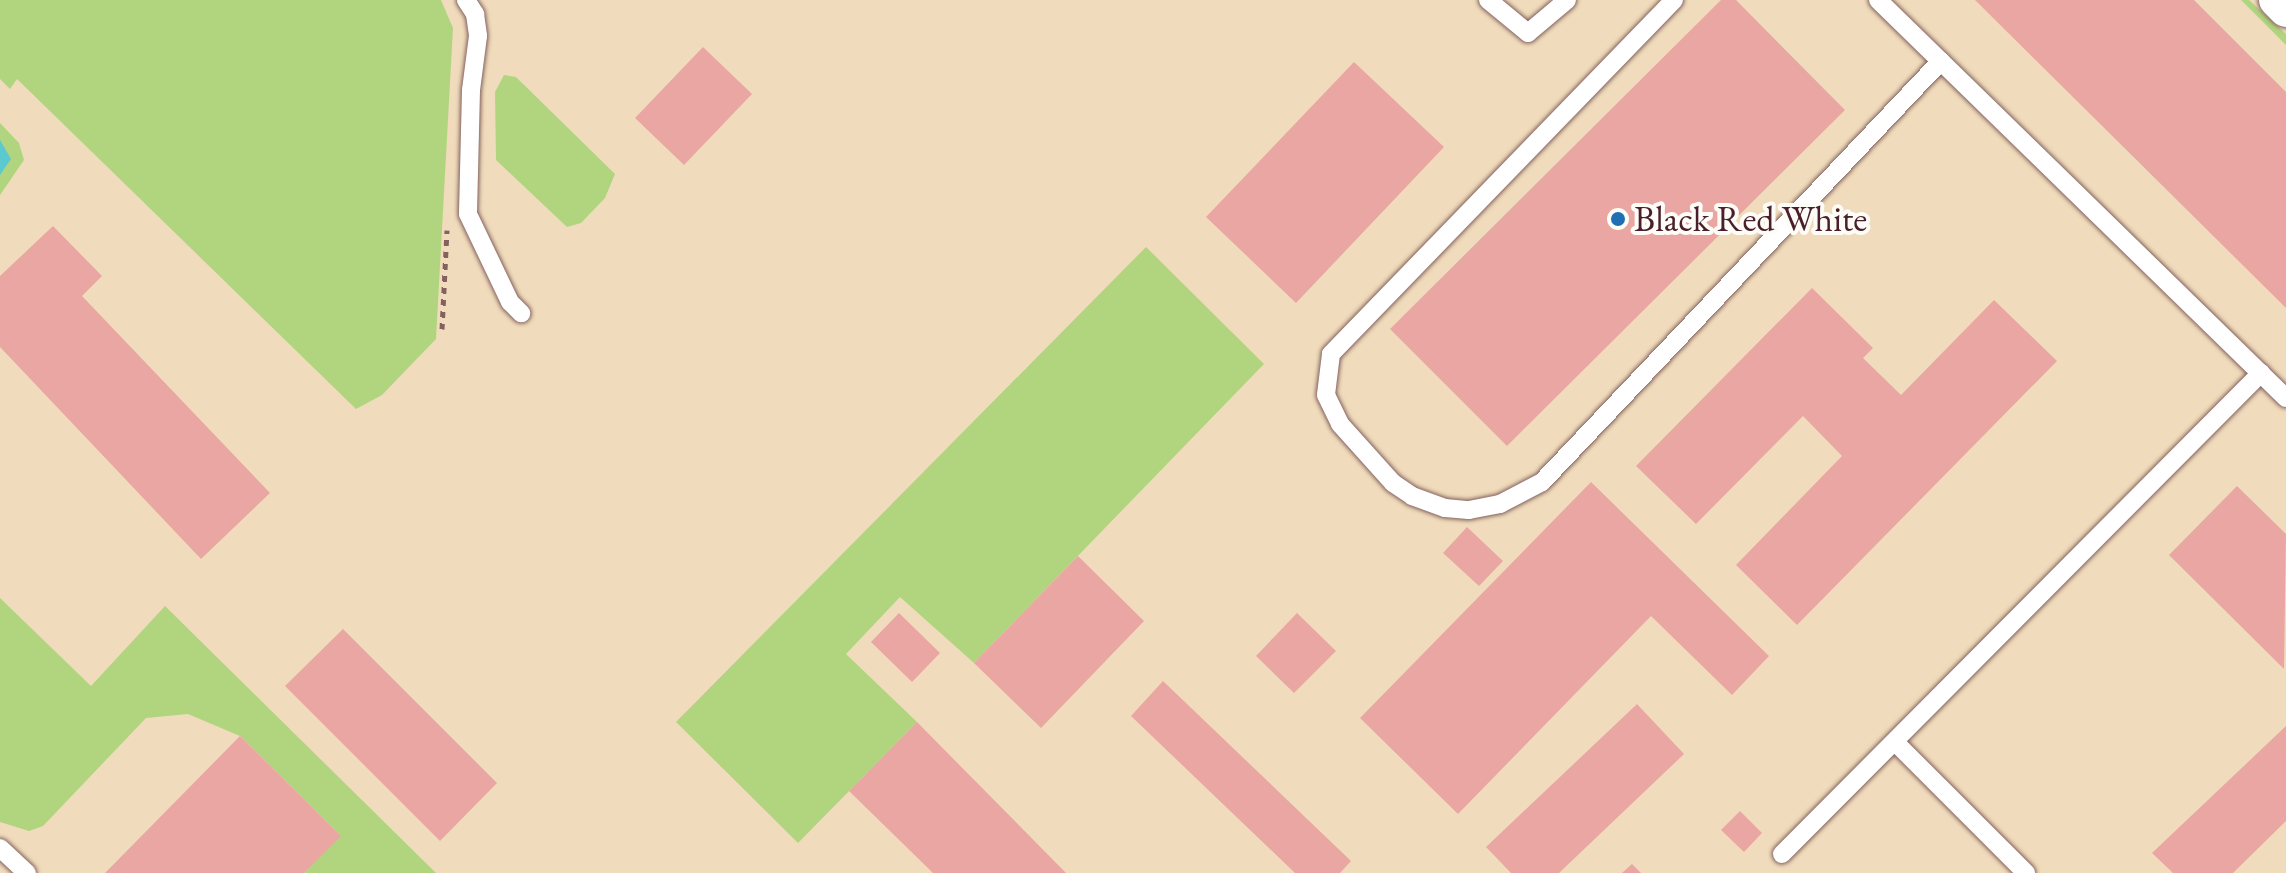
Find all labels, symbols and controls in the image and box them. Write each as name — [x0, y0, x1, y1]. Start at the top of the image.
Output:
place label: Black Red White — [1634, 197, 1867, 241]
marker: Black Red White — [1609, 210, 1627, 228]

